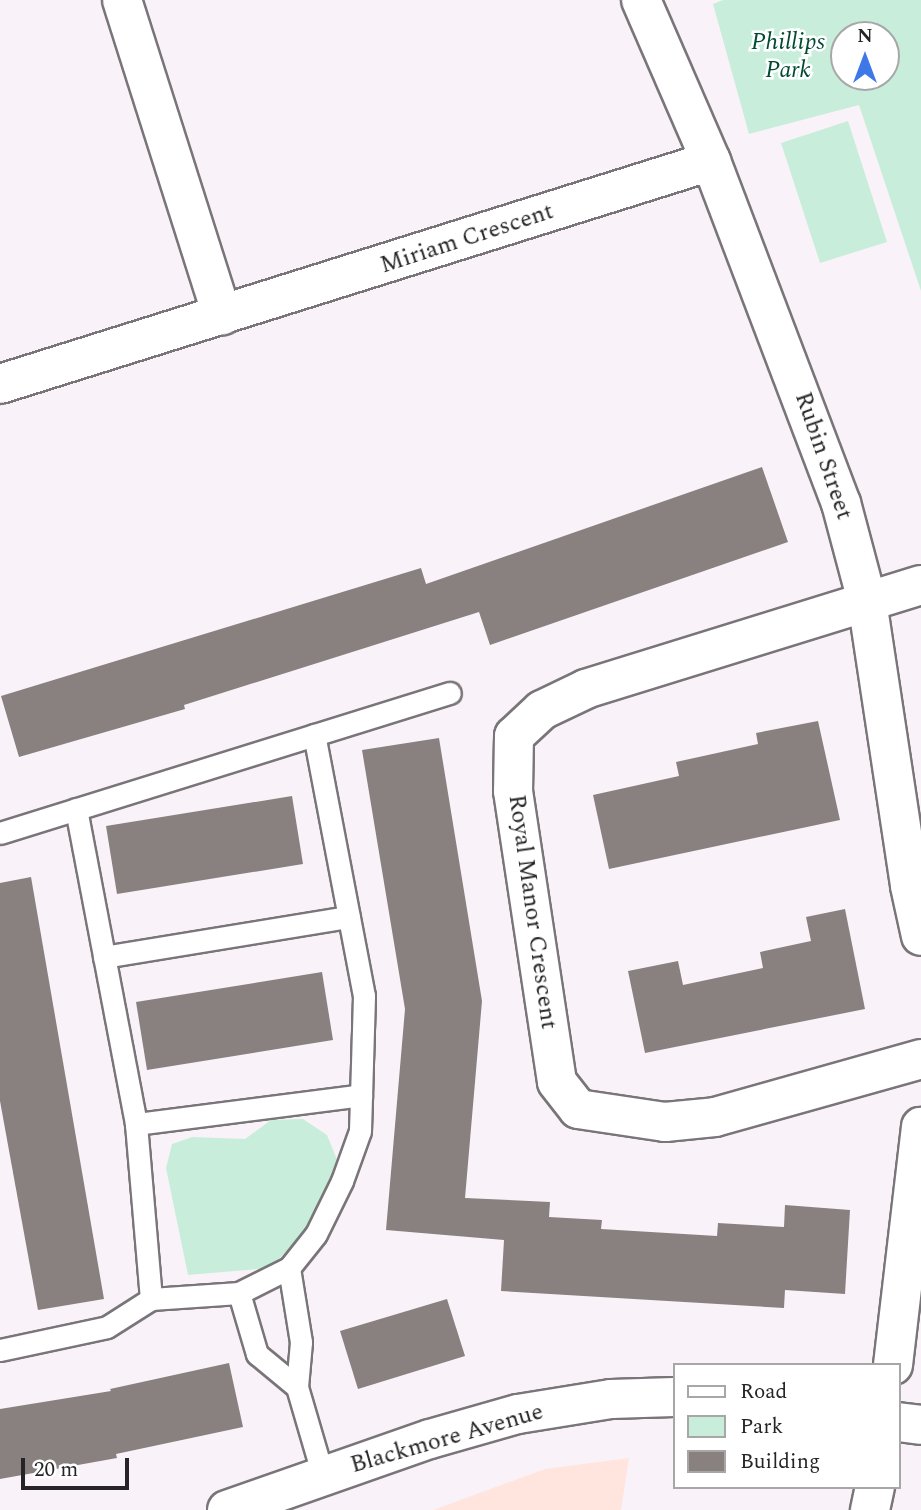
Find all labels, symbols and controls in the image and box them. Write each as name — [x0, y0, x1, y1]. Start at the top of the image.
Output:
north arrow — [830, 21, 900, 91]
text: N — [857, 22, 873, 51]
park label: Phillips Park — [751, 29, 825, 85]
street label: Miriam Crescent — [377, 197, 557, 281]
street label: Rubin Street — [788, 388, 858, 524]
street label: Royal Manor Crescent — [501, 793, 563, 1031]
legend — [673, 1363, 900, 1489]
text: Road — [740, 1376, 787, 1408]
street label: Blackmore Avenue — [347, 1398, 547, 1480]
text: Park — [740, 1411, 783, 1443]
scale bar — [24, 1444, 133, 1488]
text: Building — [740, 1446, 820, 1478]
text: 20 m — [34, 1454, 78, 1486]

